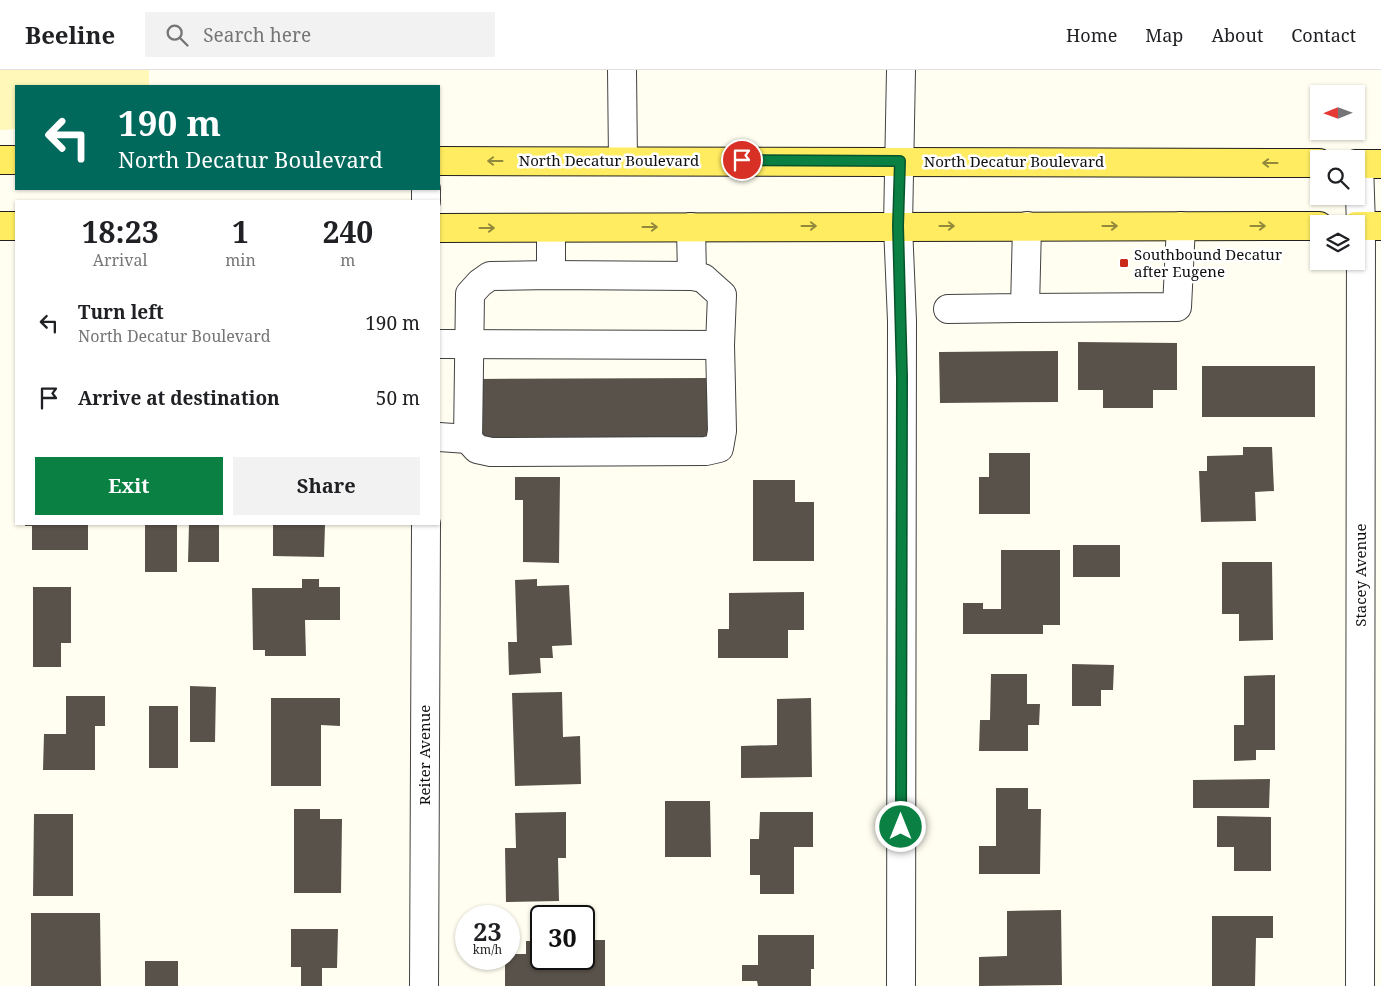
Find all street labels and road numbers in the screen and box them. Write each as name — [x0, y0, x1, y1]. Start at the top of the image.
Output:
street label: North Decatur Boulevard — [519, 150, 699, 170]
street label: North Decatur Boulevard — [924, 151, 1104, 171]
street label: Stacey Avenue — [1350, 523, 1370, 627]
street label: Reiter Avenue — [414, 705, 434, 805]

